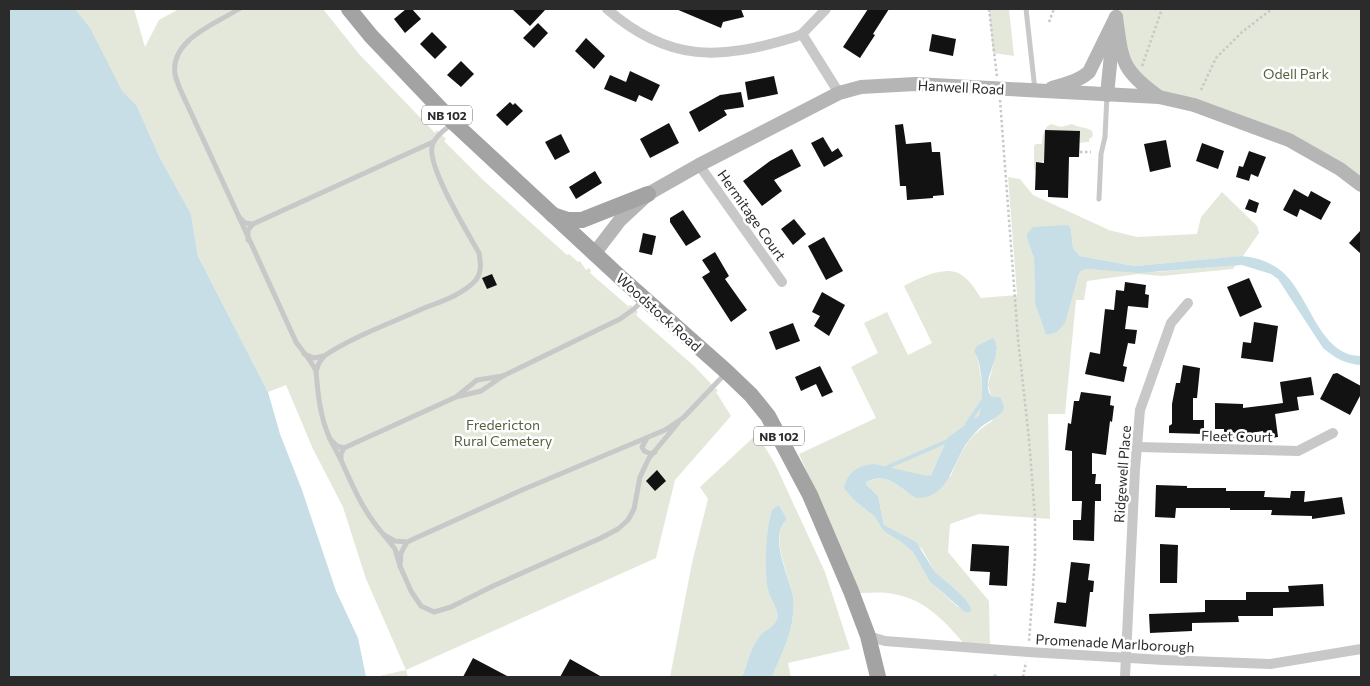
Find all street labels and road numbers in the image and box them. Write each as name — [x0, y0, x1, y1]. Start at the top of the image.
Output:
street label: Hanwell Road — [917, 76, 1005, 98]
road number: NB 102 — [422, 106, 472, 124]
street label: Hermitage Court — [714, 166, 790, 264]
street label: Woodstock Road — [613, 269, 705, 355]
street label: Ridgewell Place — [1110, 425, 1134, 523]
road number: NB 102 — [754, 426, 804, 446]
street label: Fleet Court — [1201, 427, 1273, 445]
street label: Promenade Marlborough — [1035, 630, 1195, 656]

